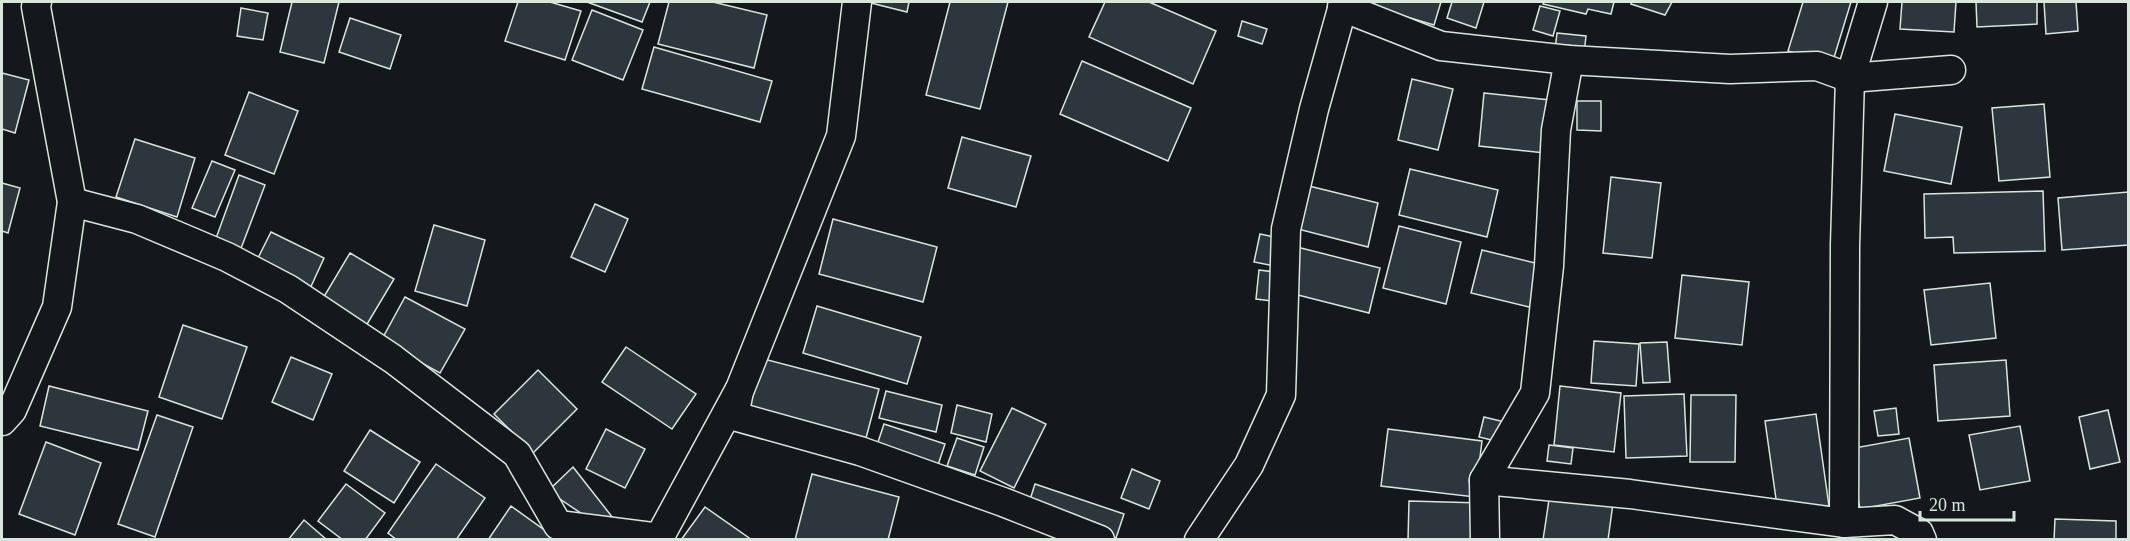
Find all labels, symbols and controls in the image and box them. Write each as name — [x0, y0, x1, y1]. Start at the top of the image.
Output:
scale bar — [1920, 484, 2014, 522]
text: 20 m — [1929, 495, 1966, 515]

